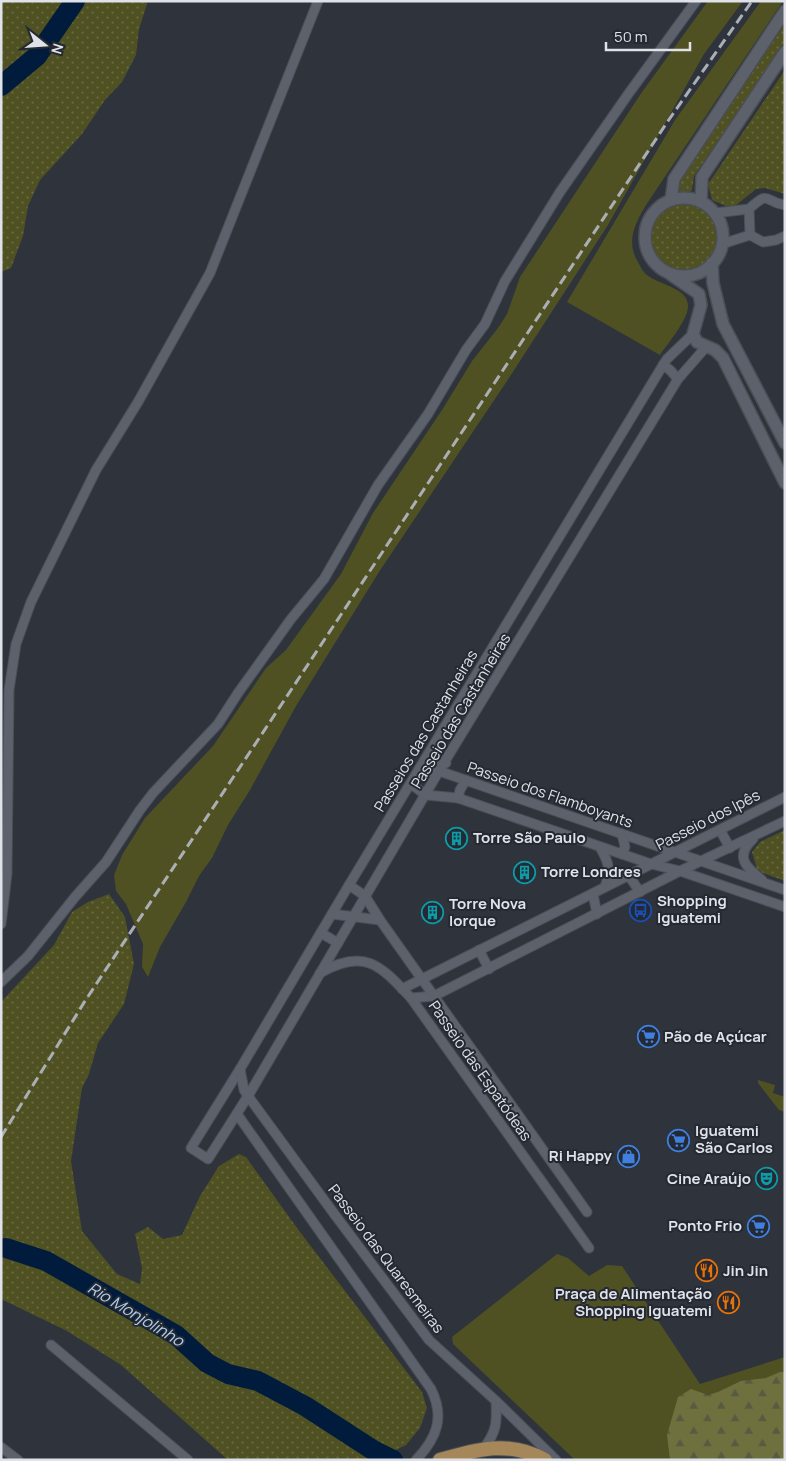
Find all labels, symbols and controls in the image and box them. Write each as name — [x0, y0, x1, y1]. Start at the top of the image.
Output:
north arrow — [20, 20, 70, 70]
scale bar — [606, 20, 690, 52]
text: 50 m — [614, 26, 648, 47]
text: N — [47, 41, 68, 57]
street label: Passeio das Castanheiras — [406, 629, 515, 792]
street label: Passeios das Castanheiras — [369, 646, 482, 816]
street label: Passeio dos Flamboyants — [465, 756, 636, 833]
street label: Passeio dos Ipês — [652, 784, 764, 855]
building icon: Torre São Paulo — [445, 826, 469, 850]
place label: Torre São Paulo — [473, 827, 586, 848]
building icon: Torre Londres — [513, 860, 537, 884]
place label: Torre Londres — [541, 861, 641, 882]
place label: Shopping Iguatemi — [657, 890, 727, 928]
place label: Torre Nova Iorque — [449, 893, 526, 931]
bus stop icon: Shopping Iguatemi — [629, 898, 653, 922]
building icon: Torre Nova Iorque — [421, 901, 445, 925]
street label: Passeio das Espatódeas — [424, 996, 537, 1145]
supermarket icon: Pão de Açúcar — [636, 1025, 660, 1049]
place label: Pão de Açúcar — [664, 1026, 767, 1047]
place label: Iguatemi São Carlos — [695, 1120, 773, 1158]
supermarket icon: Iguatemi São Carlos — [667, 1128, 691, 1152]
shop icon: Ri Happy — [616, 1144, 640, 1168]
place label: Ri Happy — [549, 1145, 613, 1166]
theatre icon: Cine Araújo — [755, 1167, 779, 1191]
place label: Cine Araújo — [667, 1168, 751, 1189]
street label: Passeio das Quaresmeiras — [323, 1180, 449, 1338]
supermarket icon: Ponto Frio — [746, 1214, 770, 1238]
place label: Ponto Frio — [668, 1215, 742, 1236]
restaurant icon: Jin Jin — [695, 1259, 719, 1283]
place label: Jin Jin — [723, 1260, 768, 1281]
water label: Rio Monjolinho — [84, 1277, 189, 1352]
place label: Praça de Alimentação Shopping Iguatemi — [555, 1283, 712, 1321]
restaurant icon: Praça de Alimentação Shopping Iguatemi — [716, 1291, 740, 1315]

